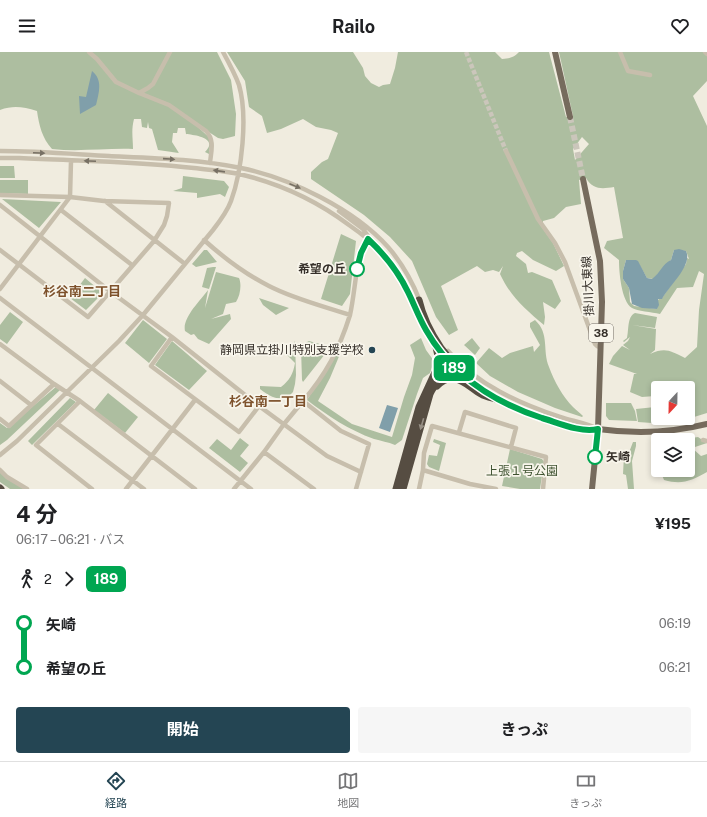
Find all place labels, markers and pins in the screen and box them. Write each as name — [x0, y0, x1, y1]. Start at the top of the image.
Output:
marker: 希望の丘 — [349, 261, 365, 277]
place label: 希望の丘 — [298, 262, 346, 276]
place label: 静岡県立掛川特別支援学校 — [220, 343, 364, 357]
marker: 静岡県立掛川特別支援学校 — [367, 345, 377, 355]
marker: 矢崎 — [587, 449, 603, 465]
place label: 矢崎 — [606, 450, 630, 464]

